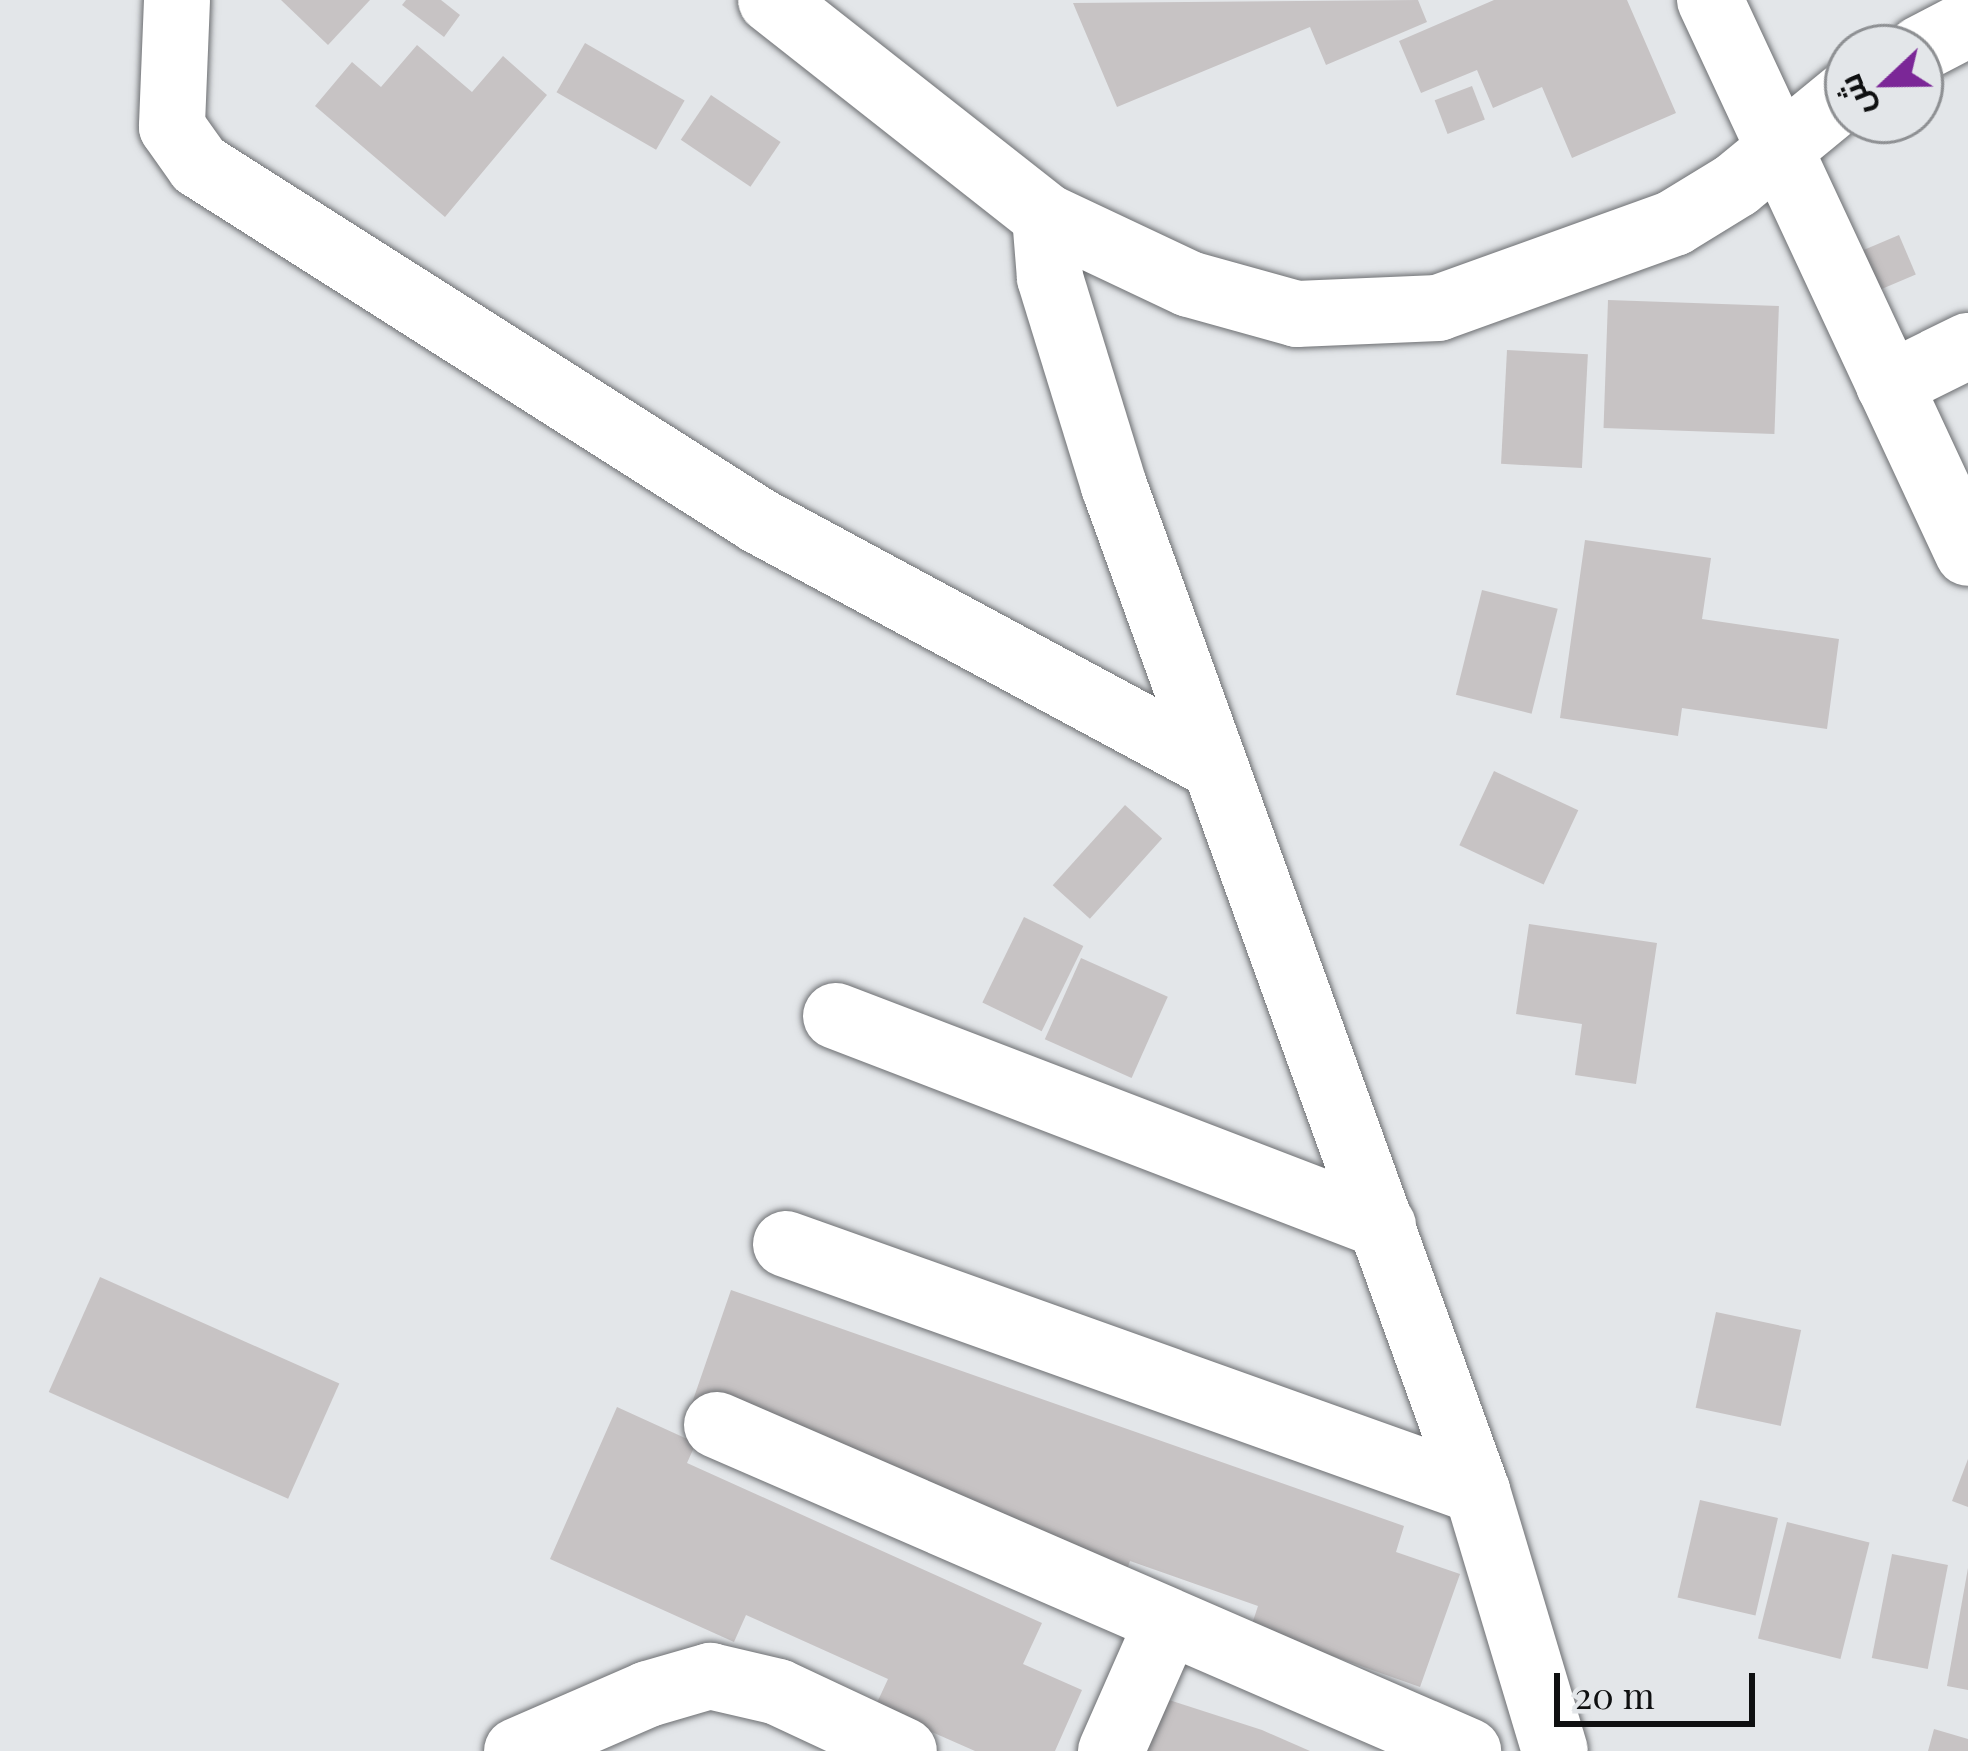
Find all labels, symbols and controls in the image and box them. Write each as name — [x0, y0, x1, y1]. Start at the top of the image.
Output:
north arrow — [1824, 24, 1944, 144]
text: ش — [1825, 68, 1882, 124]
scale bar — [1560, 1649, 1761, 1723]
text: 20 m — [1575, 1670, 1655, 1718]

